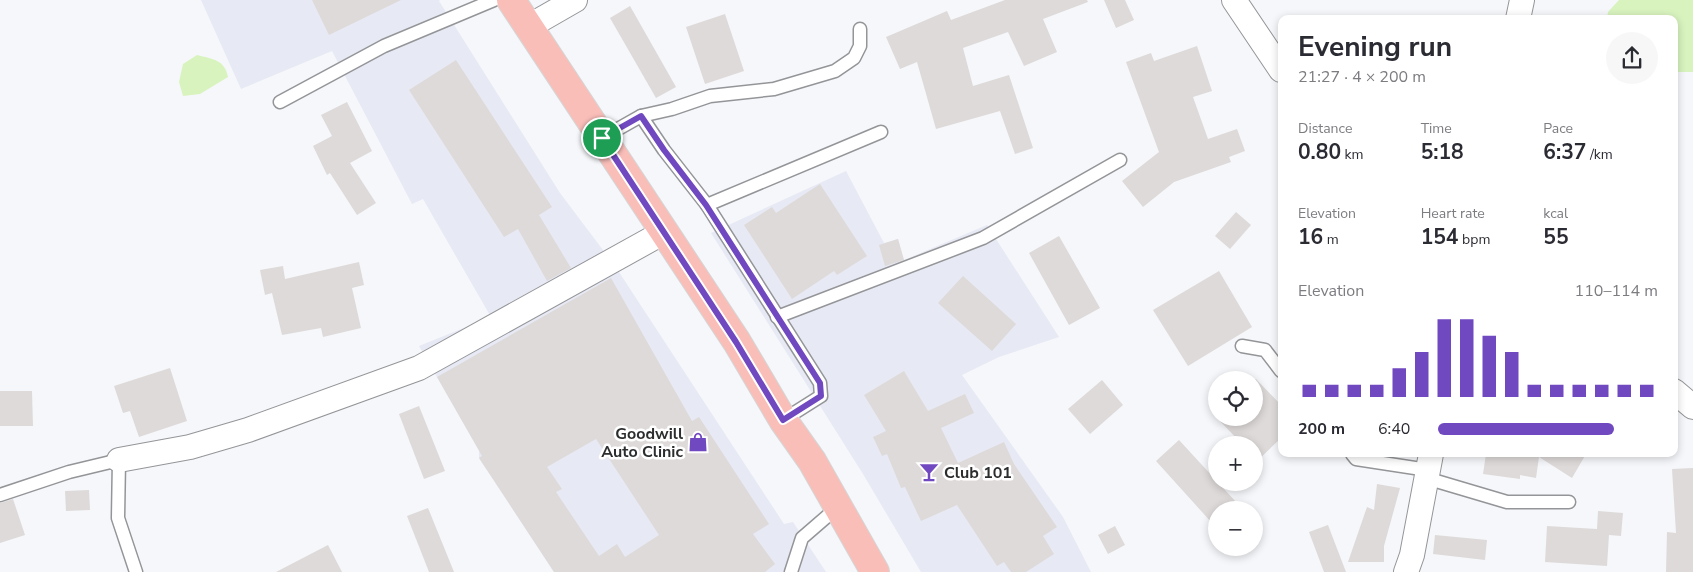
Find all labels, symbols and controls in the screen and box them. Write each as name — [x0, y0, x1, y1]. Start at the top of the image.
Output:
text: Evening run — [1298, 28, 1452, 66]
button: share — [1606, 32, 1658, 84]
text: 21:27 · 4 × 200 m — [1298, 66, 1426, 88]
pin — [581, 117, 623, 159]
text: Distance — [1298, 119, 1352, 138]
text: Time — [1421, 119, 1452, 138]
text: Pace — [1543, 119, 1573, 138]
icon: arrive — [588, 124, 616, 152]
text: 0.80 — [1298, 138, 1341, 166]
text: 5:18 — [1421, 138, 1464, 166]
text: 6:37 — [1543, 138, 1586, 166]
text: km — [1341, 145, 1364, 164]
text: /km — [1586, 145, 1613, 164]
text: Elevation — [1298, 204, 1356, 223]
text: Heart rate — [1421, 204, 1485, 223]
text: kcal — [1543, 204, 1568, 223]
text: 16 — [1298, 223, 1323, 251]
text: 154 — [1421, 223, 1458, 251]
text: 55 — [1543, 223, 1569, 251]
text: m — [1323, 230, 1339, 249]
text: bpm — [1458, 230, 1490, 249]
text: Elevation — [1298, 280, 1364, 302]
text: 110–114 m — [1575, 280, 1658, 302]
map controls — [1208, 371, 1263, 556]
button: locate — [1208, 371, 1263, 426]
text: 200 m — [1298, 418, 1345, 440]
text: 6:40 — [1378, 418, 1410, 440]
place label: Goodwill Auto Clinic — [601, 423, 683, 463]
shop icon: Goodwill Auto Clinic — [687, 431, 709, 453]
button: + — [1208, 436, 1263, 491]
bar icon: Club 101 — [918, 461, 940, 483]
place label: Club 101 — [944, 462, 1012, 484]
button: − — [1208, 501, 1263, 556]

